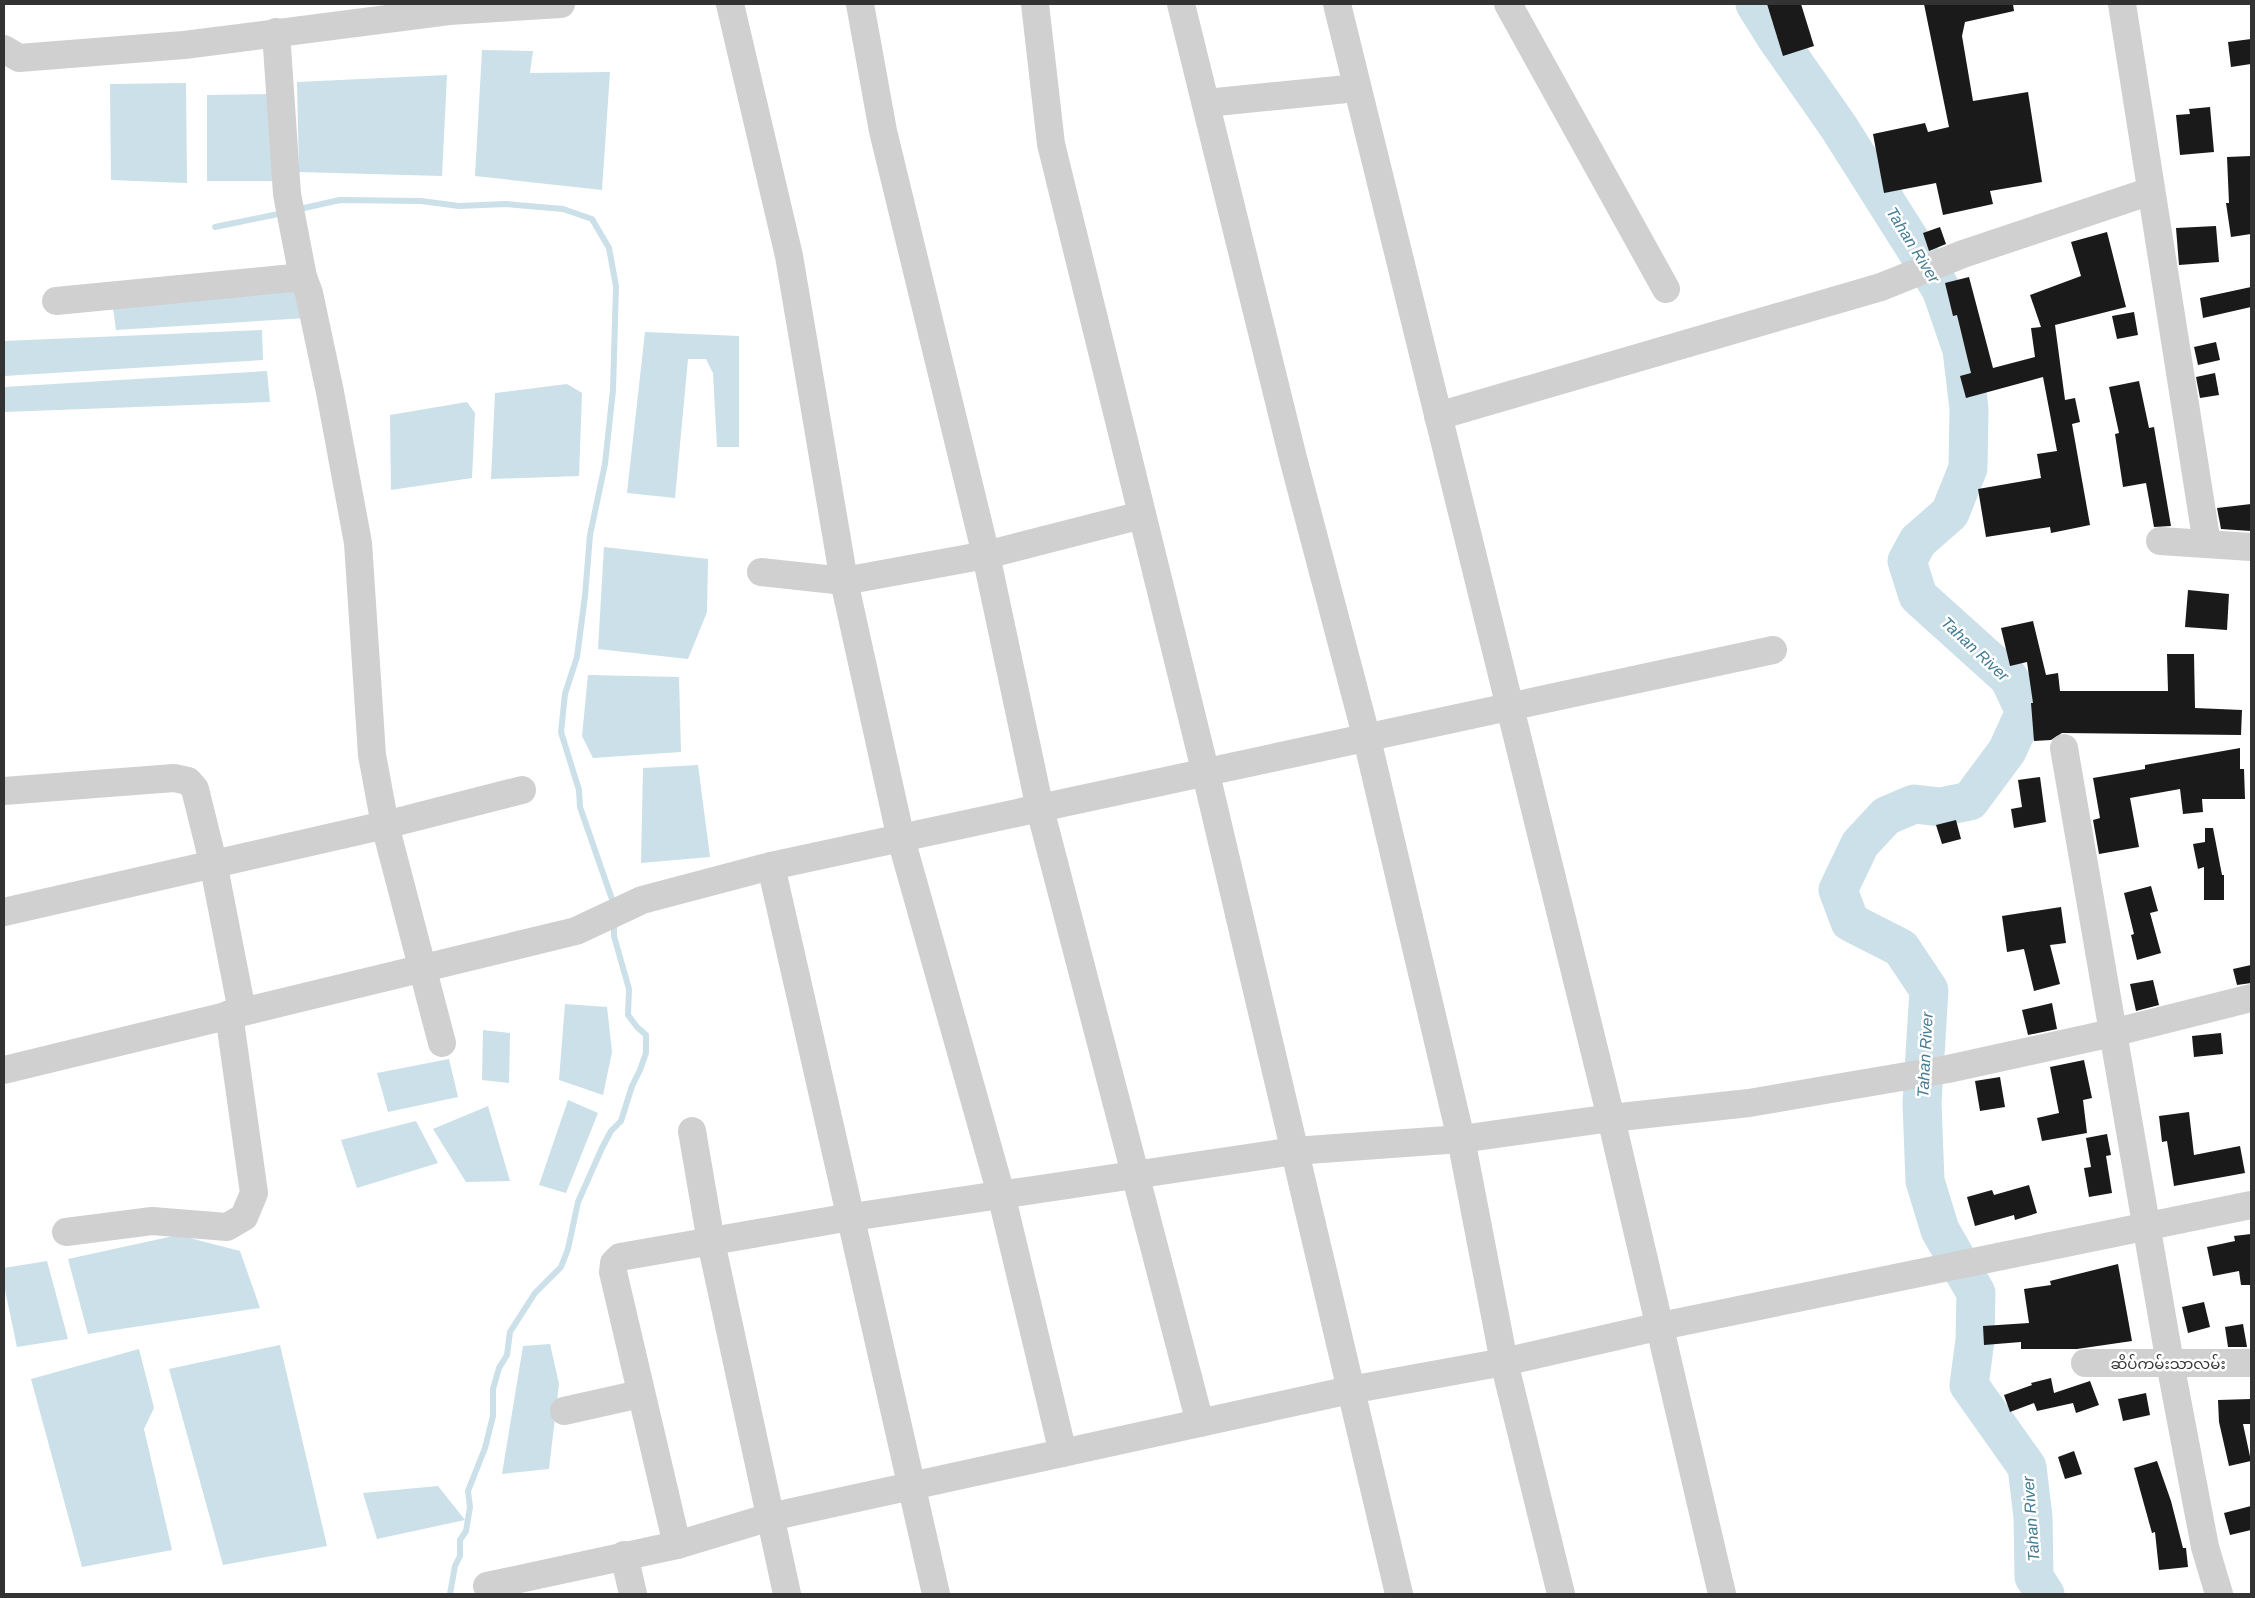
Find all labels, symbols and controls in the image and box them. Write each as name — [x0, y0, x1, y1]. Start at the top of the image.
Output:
water label: Tahan River — [1883, 204, 1943, 286]
water label: Tahan River — [1938, 614, 2013, 685]
water label: Tahan River — [1914, 1011, 1936, 1098]
street label: ဆိပ်ကမ်းသာလမ်း — [2110, 1354, 2226, 1372]
water label: Tahan River — [2019, 1475, 2042, 1562]

